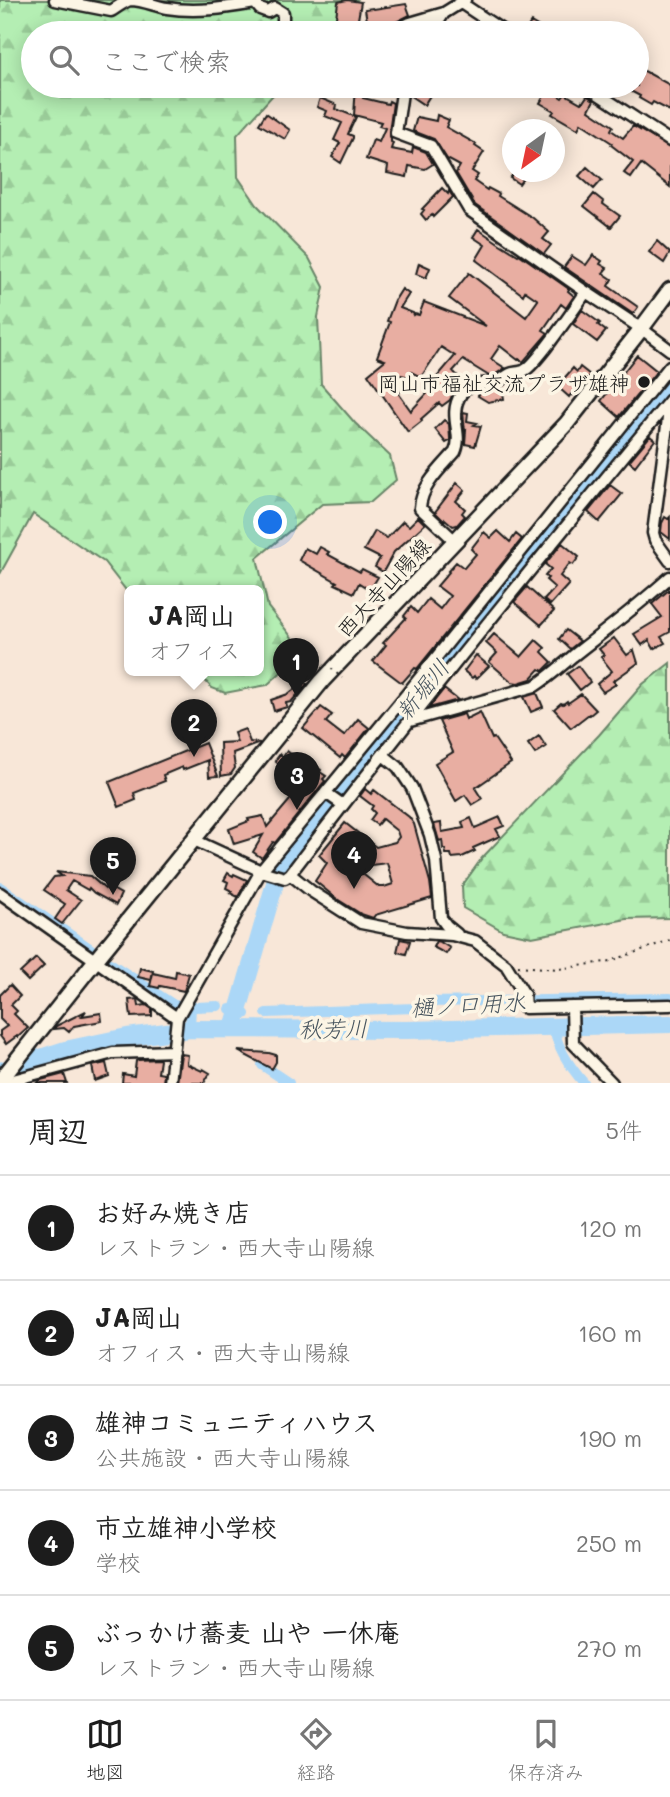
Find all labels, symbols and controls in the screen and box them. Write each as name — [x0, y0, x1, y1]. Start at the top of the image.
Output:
search box — [21, 21, 649, 98]
icon: search — [45, 41, 83, 79]
text: ここで検索 — [101, 44, 231, 78]
north arrow — [502, 119, 565, 182]
place label: 岡山市福祉交流プラザ雄神 — [378, 369, 630, 396]
marker: 岡山市福祉交流プラザ雄神 — [636, 374, 652, 390]
your location — [253, 505, 287, 539]
street label: 西大寺山陽線 — [330, 532, 436, 642]
popup — [124, 585, 264, 676]
text: JA岡山 — [148, 598, 235, 632]
text: オフィス — [148, 635, 240, 665]
pin: 1 — [273, 638, 319, 696]
water label: 新堀川 — [389, 653, 455, 725]
pin: 2 — [171, 699, 217, 757]
pin: 3 — [274, 752, 320, 810]
pin: 4 — [331, 831, 377, 889]
pin: 5 — [90, 837, 136, 895]
water label: 樋ノ口用水 — [410, 986, 526, 1022]
water label: 秋芳川 — [298, 1012, 368, 1044]
text: 周辺 — [28, 1110, 88, 1150]
text: 5件 — [606, 1115, 642, 1145]
text: お好み焼き店 — [95, 1195, 251, 1229]
text: 1 — [46, 1213, 56, 1243]
text: 120 m — [579, 1213, 642, 1243]
text: レストラン · 西大寺山陽線 — [95, 1232, 375, 1262]
text: JA岡山 — [95, 1300, 182, 1334]
text: 2 — [45, 1318, 57, 1348]
text: 160 m — [578, 1318, 642, 1348]
text: オフィス · 西大寺山陽線 — [95, 1337, 350, 1367]
text: 雄神コミュニティハウス — [95, 1405, 378, 1439]
text: 3 — [44, 1423, 58, 1453]
text: 190 m — [578, 1423, 642, 1453]
text: 公共施設 · 西大寺山陽線 — [95, 1442, 350, 1472]
text: 市立雄神小学校 — [95, 1510, 277, 1544]
text: 4 — [44, 1528, 58, 1558]
text: 250 m — [576, 1528, 642, 1558]
text: 学校 — [95, 1547, 141, 1577]
text: ぶっかけ蕎麦 山や 一休庵 — [95, 1615, 400, 1649]
text: 5 — [44, 1633, 58, 1663]
text: 270 m — [577, 1633, 642, 1663]
text: レストラン · 西大寺山陽線 — [95, 1652, 375, 1682]
tab: 地図 — [86, 1715, 124, 1784]
tab: 経路 — [297, 1715, 335, 1784]
tab: 保存済み — [508, 1715, 584, 1784]

